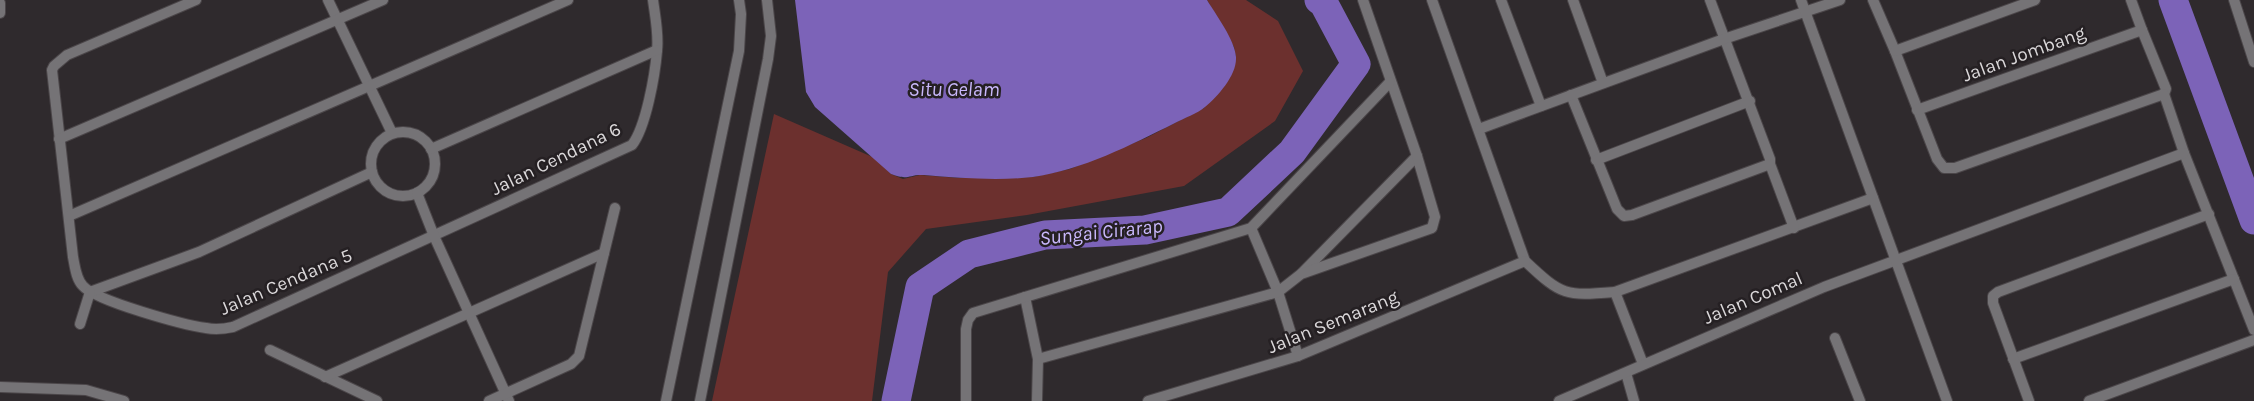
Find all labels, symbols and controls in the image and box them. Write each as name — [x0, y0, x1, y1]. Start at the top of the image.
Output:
street label: Jalan Jombang — [1959, 21, 2089, 87]
water label: Situ Gelam — [909, 78, 1000, 101]
street label: Jalan Cendana 6 — [487, 118, 625, 200]
water label: Sungai Cirarap — [1038, 214, 1164, 250]
street label: Jalan Cendana 5 — [217, 244, 355, 320]
street label: Jalan Comal — [1700, 267, 1806, 329]
street label: Jalan Semarang — [1264, 286, 1402, 358]

